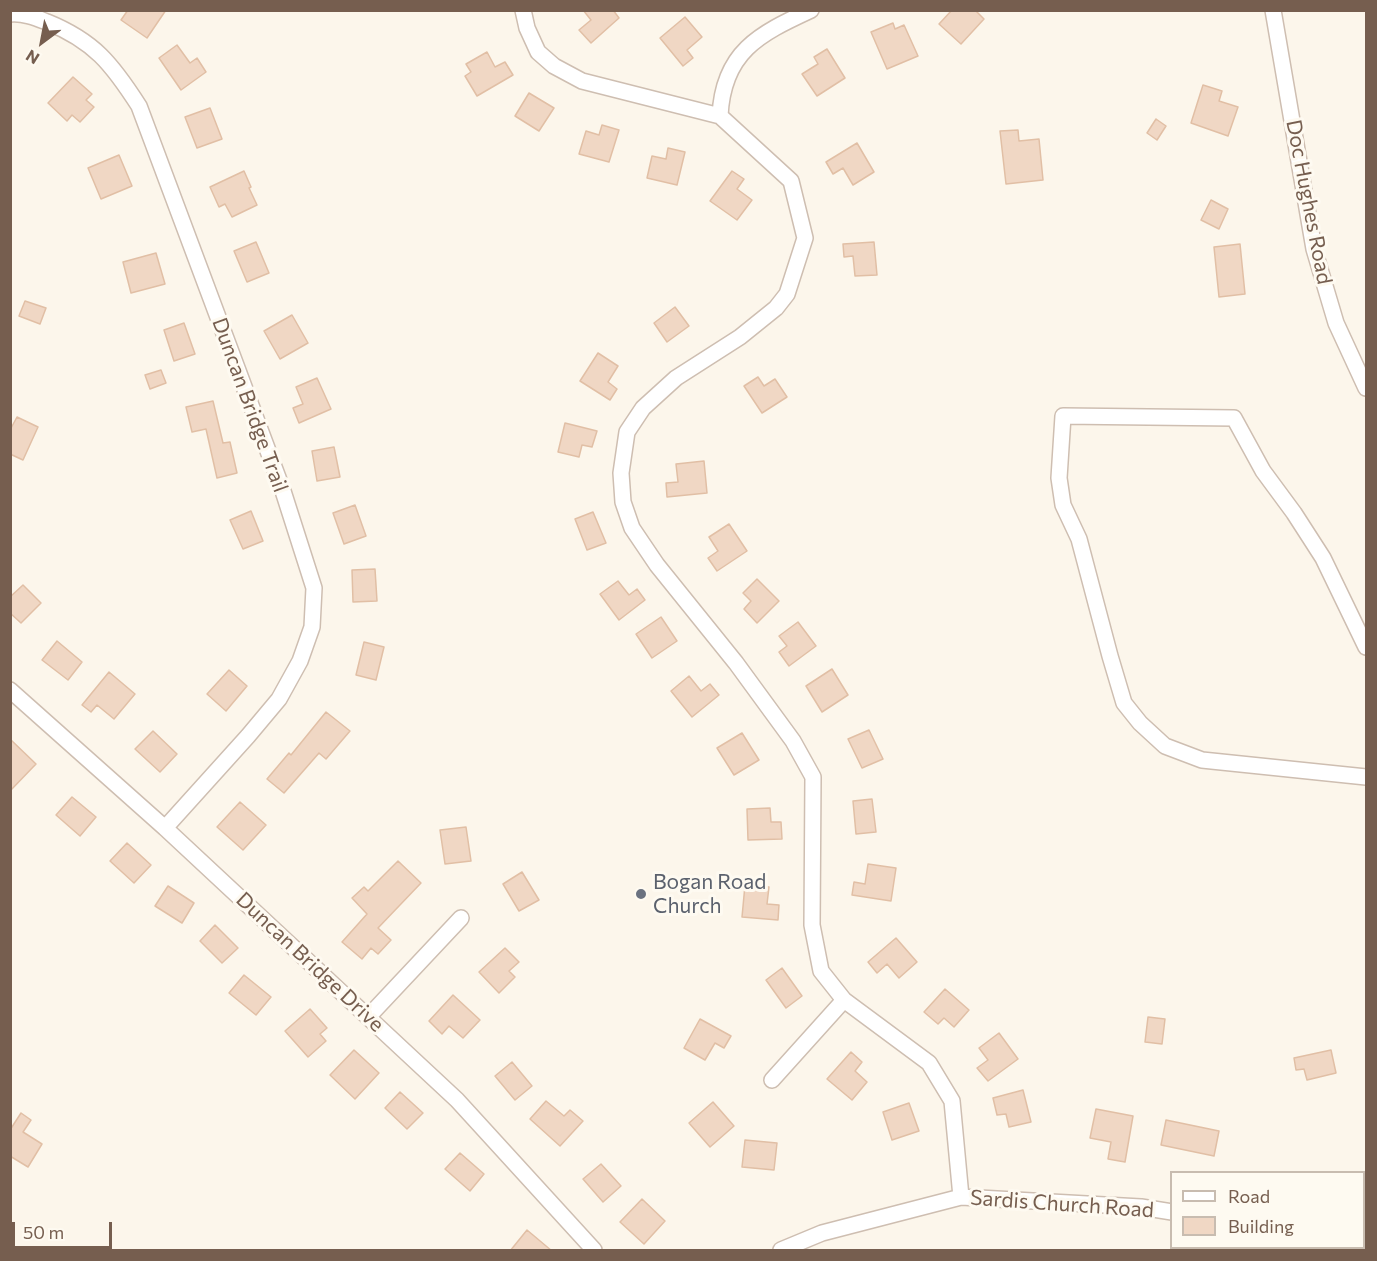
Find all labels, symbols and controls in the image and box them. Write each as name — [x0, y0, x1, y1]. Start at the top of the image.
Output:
north arrow — [12, 12, 72, 72]
text: N — [22, 46, 42, 69]
street label: Doc Hughes Road — [1281, 118, 1337, 286]
street label: Duncan Bridge Trail — [207, 314, 293, 496]
place label: Bogan Road Church — [653, 869, 766, 919]
street label: Duncan Bridge Drive — [231, 887, 389, 1037]
marker: Bogan Road Church — [634, 887, 648, 901]
legend — [1170, 1171, 1365, 1249]
street label: Sardis Church Road — [969, 1185, 1155, 1223]
text: Road — [1228, 1185, 1270, 1207]
scale bar — [15, 1210, 116, 1248]
text: Building — [1228, 1215, 1294, 1237]
text: 50 m — [23, 1221, 64, 1243]

